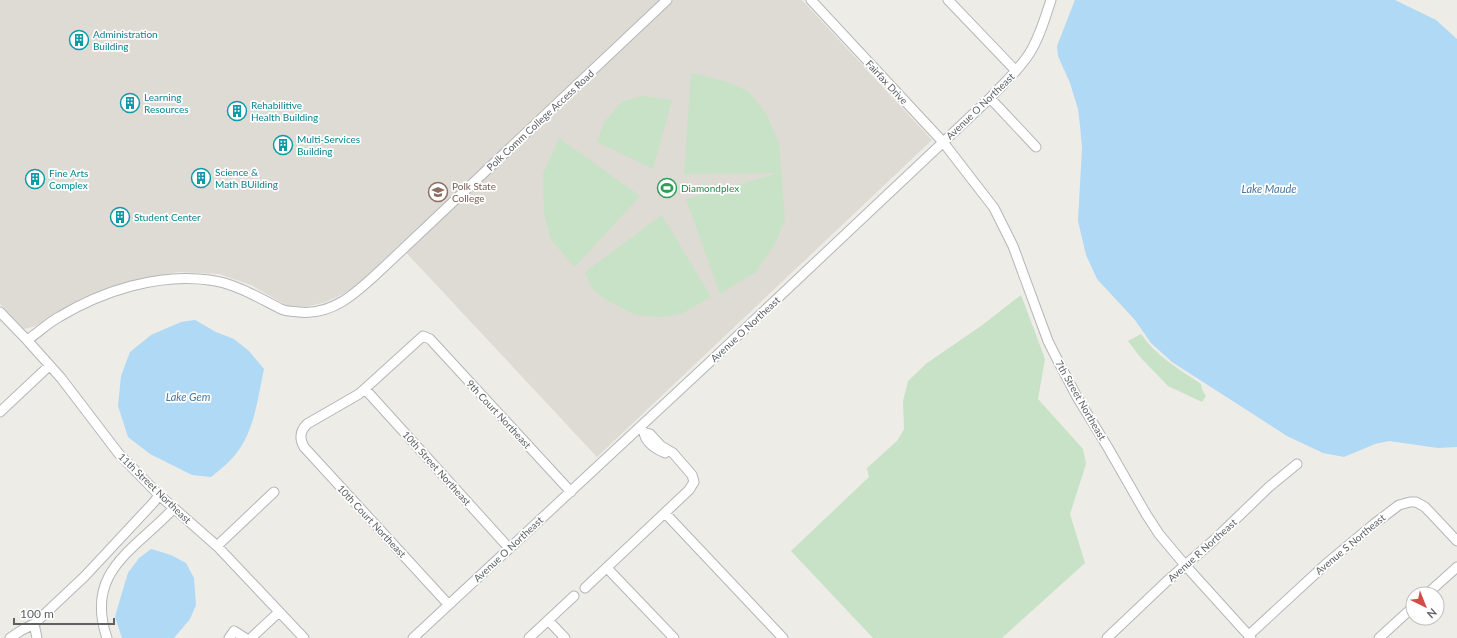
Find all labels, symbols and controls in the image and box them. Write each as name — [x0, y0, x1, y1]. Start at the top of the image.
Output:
place label: Administration Building — [93, 28, 158, 52]
building icon: Administration Building — [68, 29, 90, 51]
street label: Fairfax Drive — [864, 58, 910, 106]
street label: Polk Comm College Access Road — [484, 67, 596, 173]
street label: Avenue O Northeast — [943, 70, 1017, 142]
place label: Learning Resources — [144, 91, 189, 115]
building icon: Learning Resources — [119, 92, 141, 114]
place label: Rehabilitive Health Building — [251, 99, 318, 123]
building icon: Rehabilitive Health Building — [226, 100, 248, 122]
place label: Multi-Services Building — [297, 133, 360, 157]
building icon: Multi-Services Building — [272, 134, 294, 156]
place label: Science & Math BUilding — [215, 166, 278, 190]
place label: Fine Arts Complex — [49, 167, 88, 191]
building icon: Science & Math BUilding — [190, 167, 212, 189]
building icon: Fine Arts Complex — [24, 168, 46, 190]
sports icon: Diamondplex — [656, 177, 678, 199]
place label: Polk State College — [452, 180, 496, 204]
school or university icon: Polk State College — [427, 181, 449, 203]
place label: Diamondplex — [681, 182, 739, 194]
water label: Lake Maude — [1241, 182, 1297, 195]
building icon: Student Center — [109, 206, 131, 228]
place label: Student Center — [134, 211, 201, 223]
street label: Avenue O Northeast — [708, 294, 782, 364]
street label: 7th Street Northeast — [1053, 358, 1109, 443]
street label: 9th Court Northeast — [464, 377, 534, 451]
water label: Lake Gem — [166, 390, 211, 403]
street label: 10th Street Northeast — [400, 428, 474, 508]
street label: 11th Street Northeast — [116, 450, 194, 526]
street label: 10th Court Northeast — [335, 482, 409, 560]
street label: Avenue S Northeast — [1313, 511, 1388, 577]
street label: Avenue O Northeast — [471, 514, 545, 584]
street label: Avenue R Northeast — [1165, 516, 1239, 584]
north arrow — [1405, 586, 1445, 626]
scale bar — [14, 600, 114, 626]
text: 100 m — [20, 606, 54, 621]
text: N — [1425, 606, 1440, 621]

